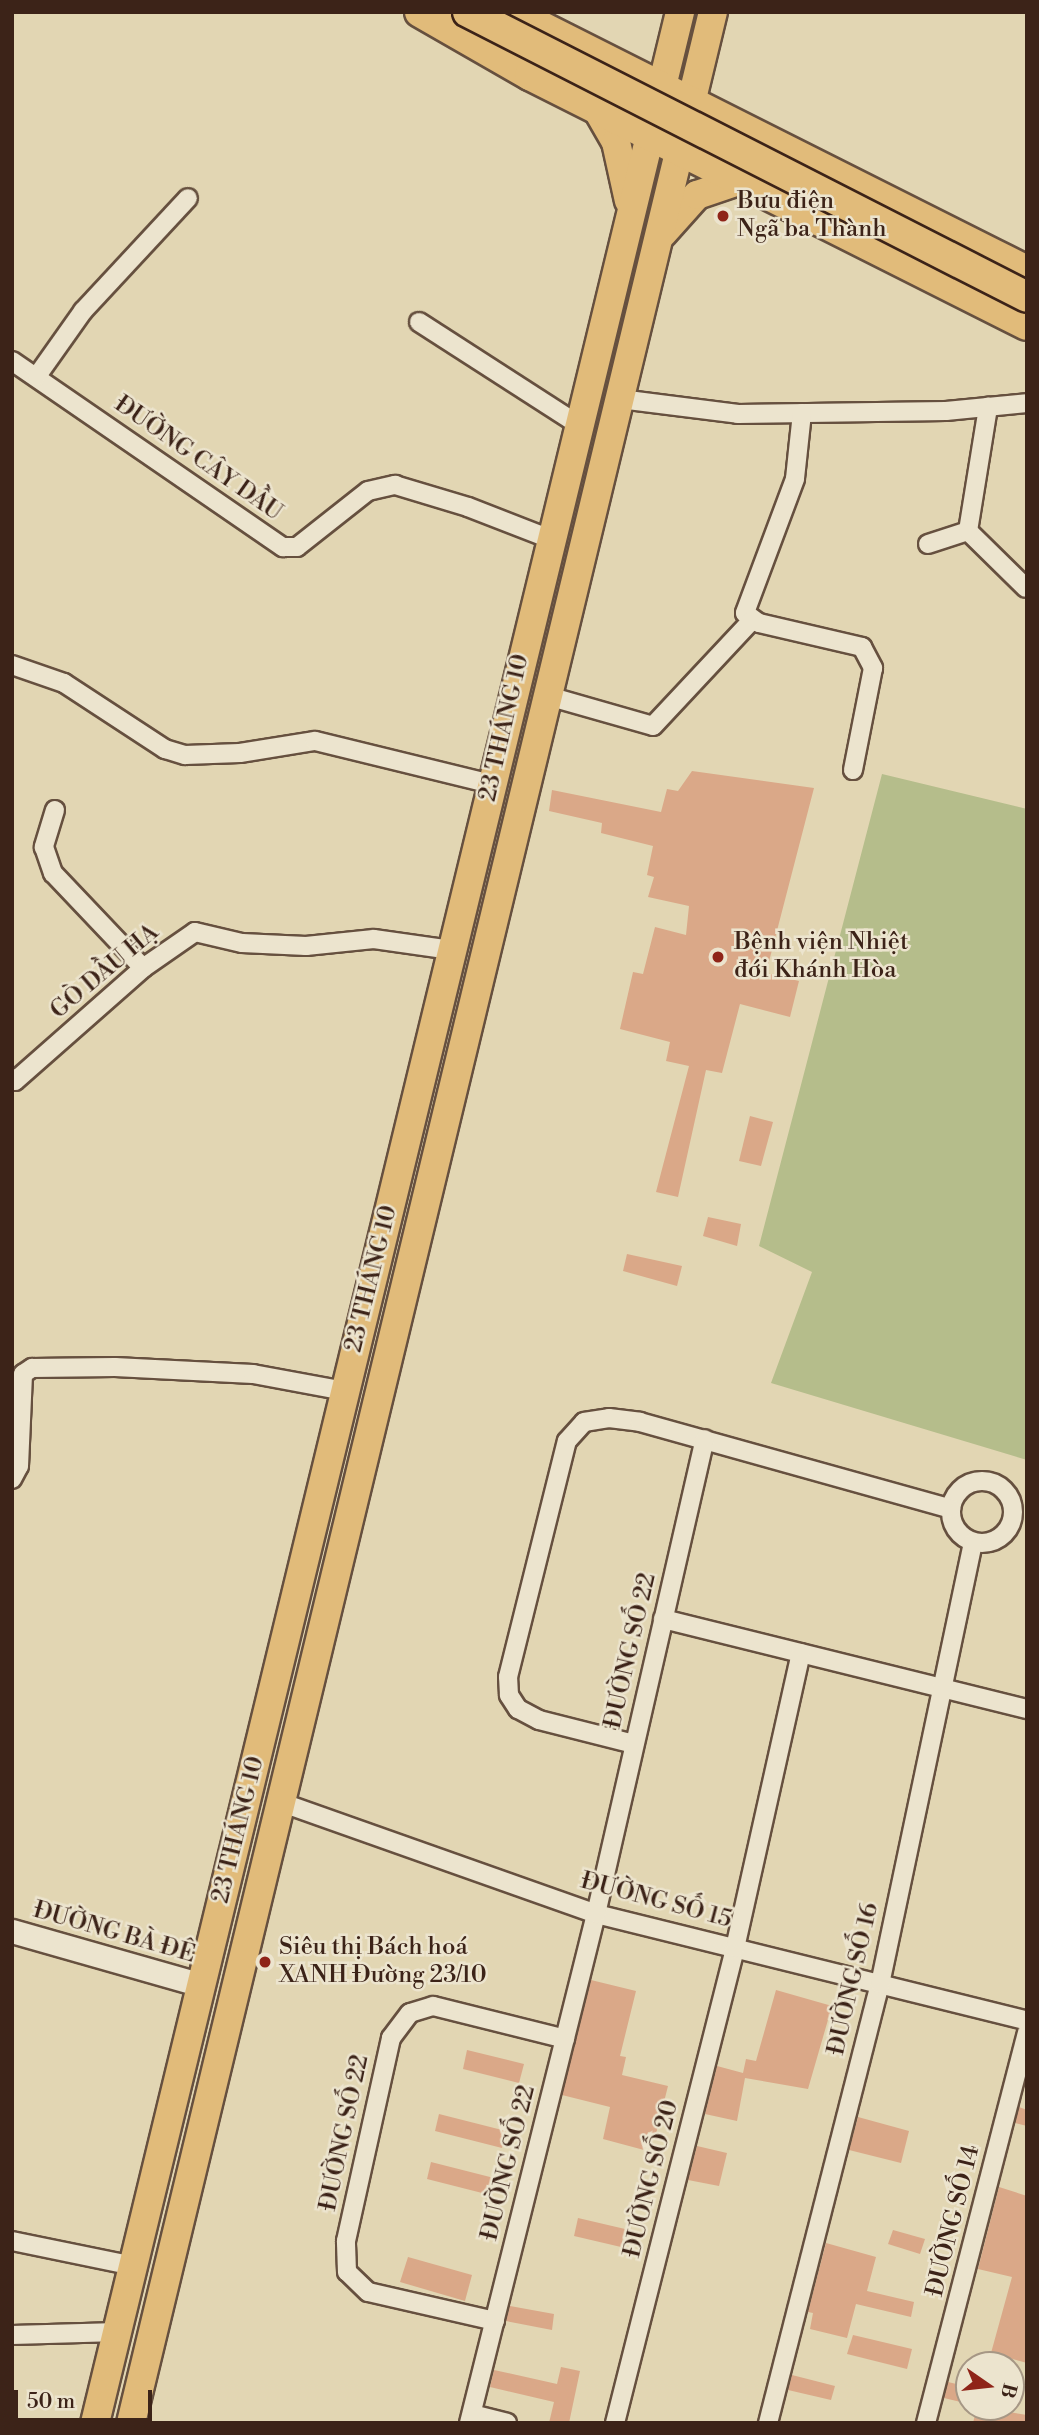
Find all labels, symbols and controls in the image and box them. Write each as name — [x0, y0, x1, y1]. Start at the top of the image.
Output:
place label: Bưu điện Ngã ba Thành — [737, 188, 887, 244]
marker: Bưu điện Ngã ba Thành — [715, 208, 731, 224]
street label: ĐƯỜNG CÂY DẦU — [109, 390, 287, 528]
street label: 23 THÁNG 10 — [474, 652, 536, 804]
street label: GÒ DẦU HẠ — [45, 918, 165, 1026]
place label: Bệnh viện Nhiệt đới Khánh Hòa — [734, 929, 908, 985]
marker: Bệnh viện Nhiệt đới Khánh Hòa — [708, 947, 728, 967]
street label: 23 THÁNG 10 — [340, 1203, 404, 1355]
street label: ĐƯỜNG SỐ 22 — [599, 1570, 663, 1732]
street label: 23 THÁNG 10 — [207, 1754, 271, 1906]
street label: ĐƯỜNG SỐ 15 — [577, 1867, 735, 1935]
street label: ĐƯỜNG BÀ ĐÊ — [30, 1896, 198, 1970]
street label: ĐƯỜNG SỐ 16 — [822, 1900, 886, 2058]
place label: Siêu thị Bách hoá XANH Đường 23/10 — [279, 1934, 487, 1990]
marker: Siêu thị Bách hoá XANH Đường 23/10 — [257, 1954, 273, 1970]
street label: ĐƯỜNG SỐ 22 — [314, 2052, 376, 2214]
street label: ĐƯỜNG SỐ 22 — [476, 2082, 542, 2244]
street label: ĐƯỜNG SỐ 20 — [619, 2097, 685, 2261]
street label: ĐƯỜNG SỐ 14 — [921, 2142, 987, 2300]
north arrow — [955, 2351, 1025, 2421]
scale bar — [18, 2376, 156, 2420]
text: B — [995, 2381, 1022, 2400]
text: 50 m — [27, 2389, 75, 2415]

